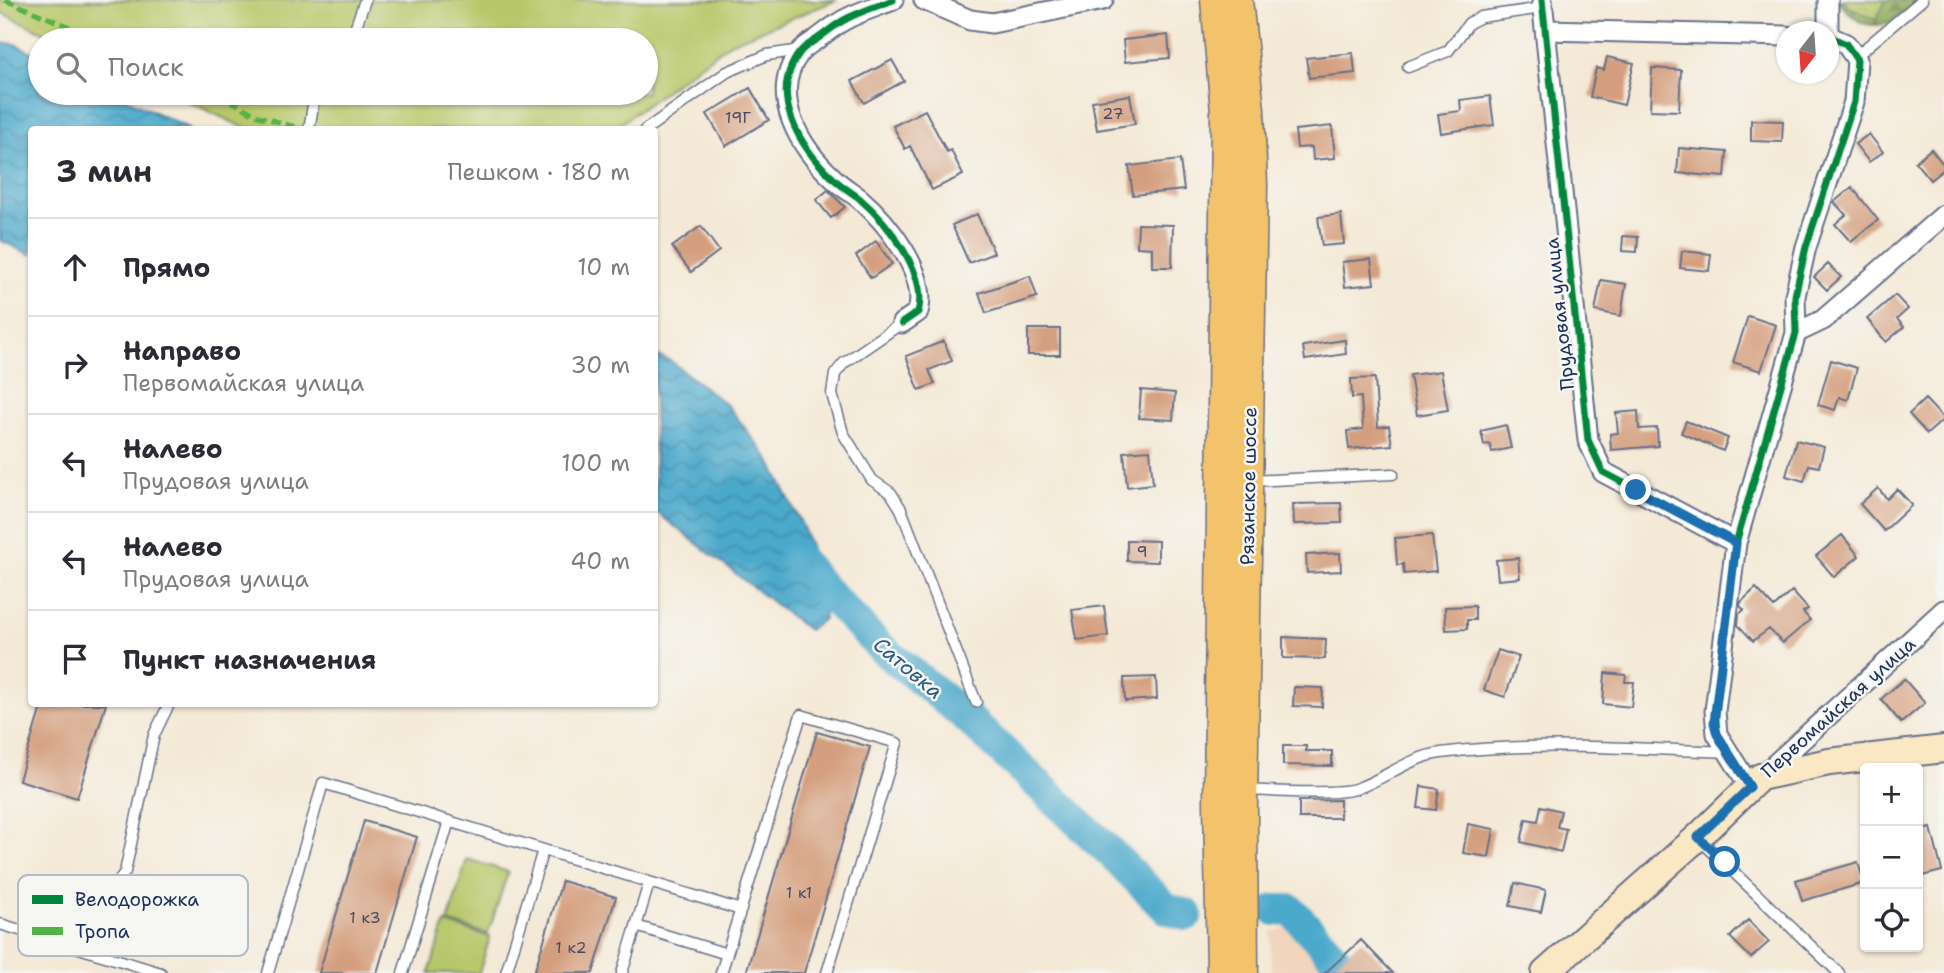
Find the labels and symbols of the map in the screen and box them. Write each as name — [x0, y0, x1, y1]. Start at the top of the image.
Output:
north arrow — [1776, 21, 1839, 84]
house number: 27 — [1102, 103, 1124, 124]
house number: 19Г — [725, 107, 751, 128]
street label: Прудовая улица — [1539, 236, 1580, 392]
street label: Рязанское шоссе — [1235, 407, 1262, 565]
route end — [1620, 474, 1651, 505]
house number: 9 — [1136, 541, 1148, 562]
water label: Сатовка — [867, 631, 949, 705]
street label: Первомайская улица — [1756, 631, 1921, 783]
route start — [1709, 846, 1740, 877]
legend — [18, 875, 248, 956]
house number: 1 к1 — [786, 882, 812, 903]
text: Велодорожка — [75, 887, 199, 912]
house number: 1 к3 — [349, 907, 381, 928]
text: Тропа — [75, 919, 130, 944]
house number: 1 к2 — [555, 937, 587, 958]

